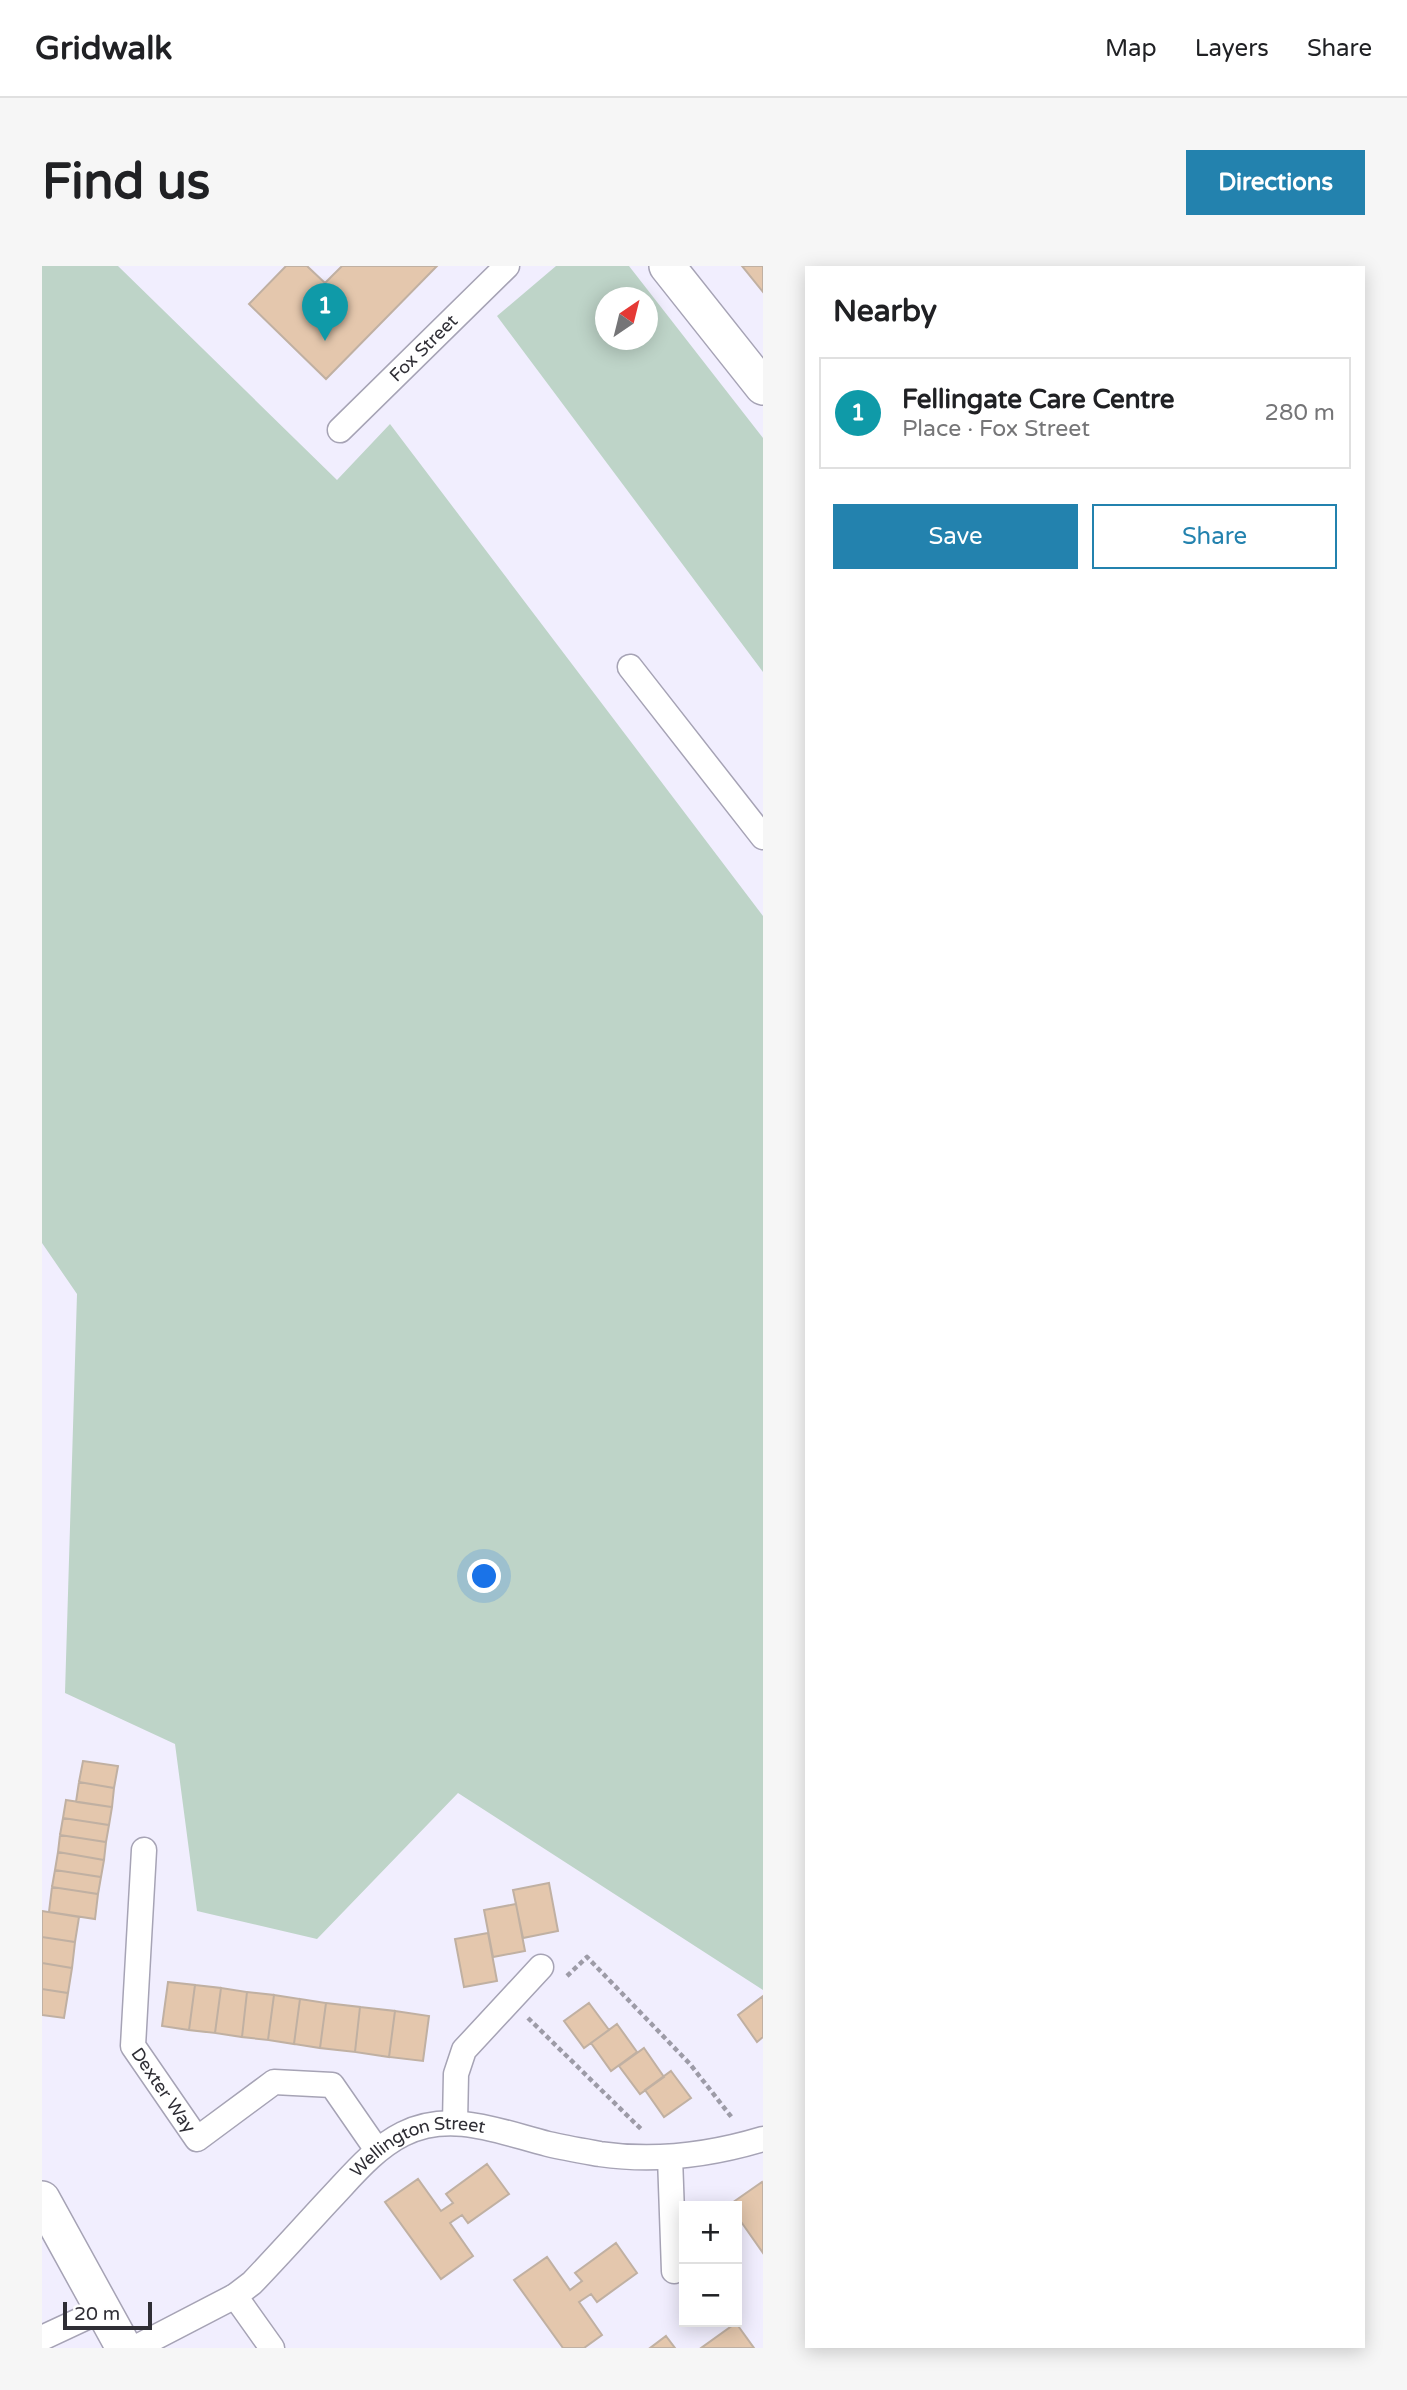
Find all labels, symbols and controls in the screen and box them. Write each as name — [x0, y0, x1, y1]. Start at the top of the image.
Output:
text: Gridwalk — [35, 29, 172, 68]
text: Map — [1105, 34, 1157, 63]
text: Layers — [1195, 34, 1269, 63]
text: Share — [1307, 34, 1372, 63]
button: Directions — [1186, 150, 1365, 215]
text: Find us — [42, 153, 210, 212]
pin: 1 — [302, 283, 348, 341]
north arrow — [595, 287, 658, 350]
text: Nearby — [833, 293, 937, 330]
street label: Fox Street — [385, 310, 462, 386]
text: Fellingate Care Centre — [902, 384, 1175, 415]
text: 1 — [851, 399, 865, 427]
text: 280 m — [1265, 399, 1335, 427]
text: Place · Fox Street — [902, 415, 1090, 443]
button: Save — [833, 504, 1078, 569]
button: Share — [1092, 504, 1337, 569]
your location — [467, 1559, 501, 1593]
street label: Dexter Way — [126, 2043, 201, 2137]
street label: Wellington Street — [345, 2112, 487, 2182]
map controls — [679, 2201, 742, 2327]
button: + — [679, 2201, 742, 2264]
button: − — [679, 2264, 742, 2327]
scale bar — [63, 2299, 152, 2331]
text: 20 m — [74, 2303, 120, 2325]

